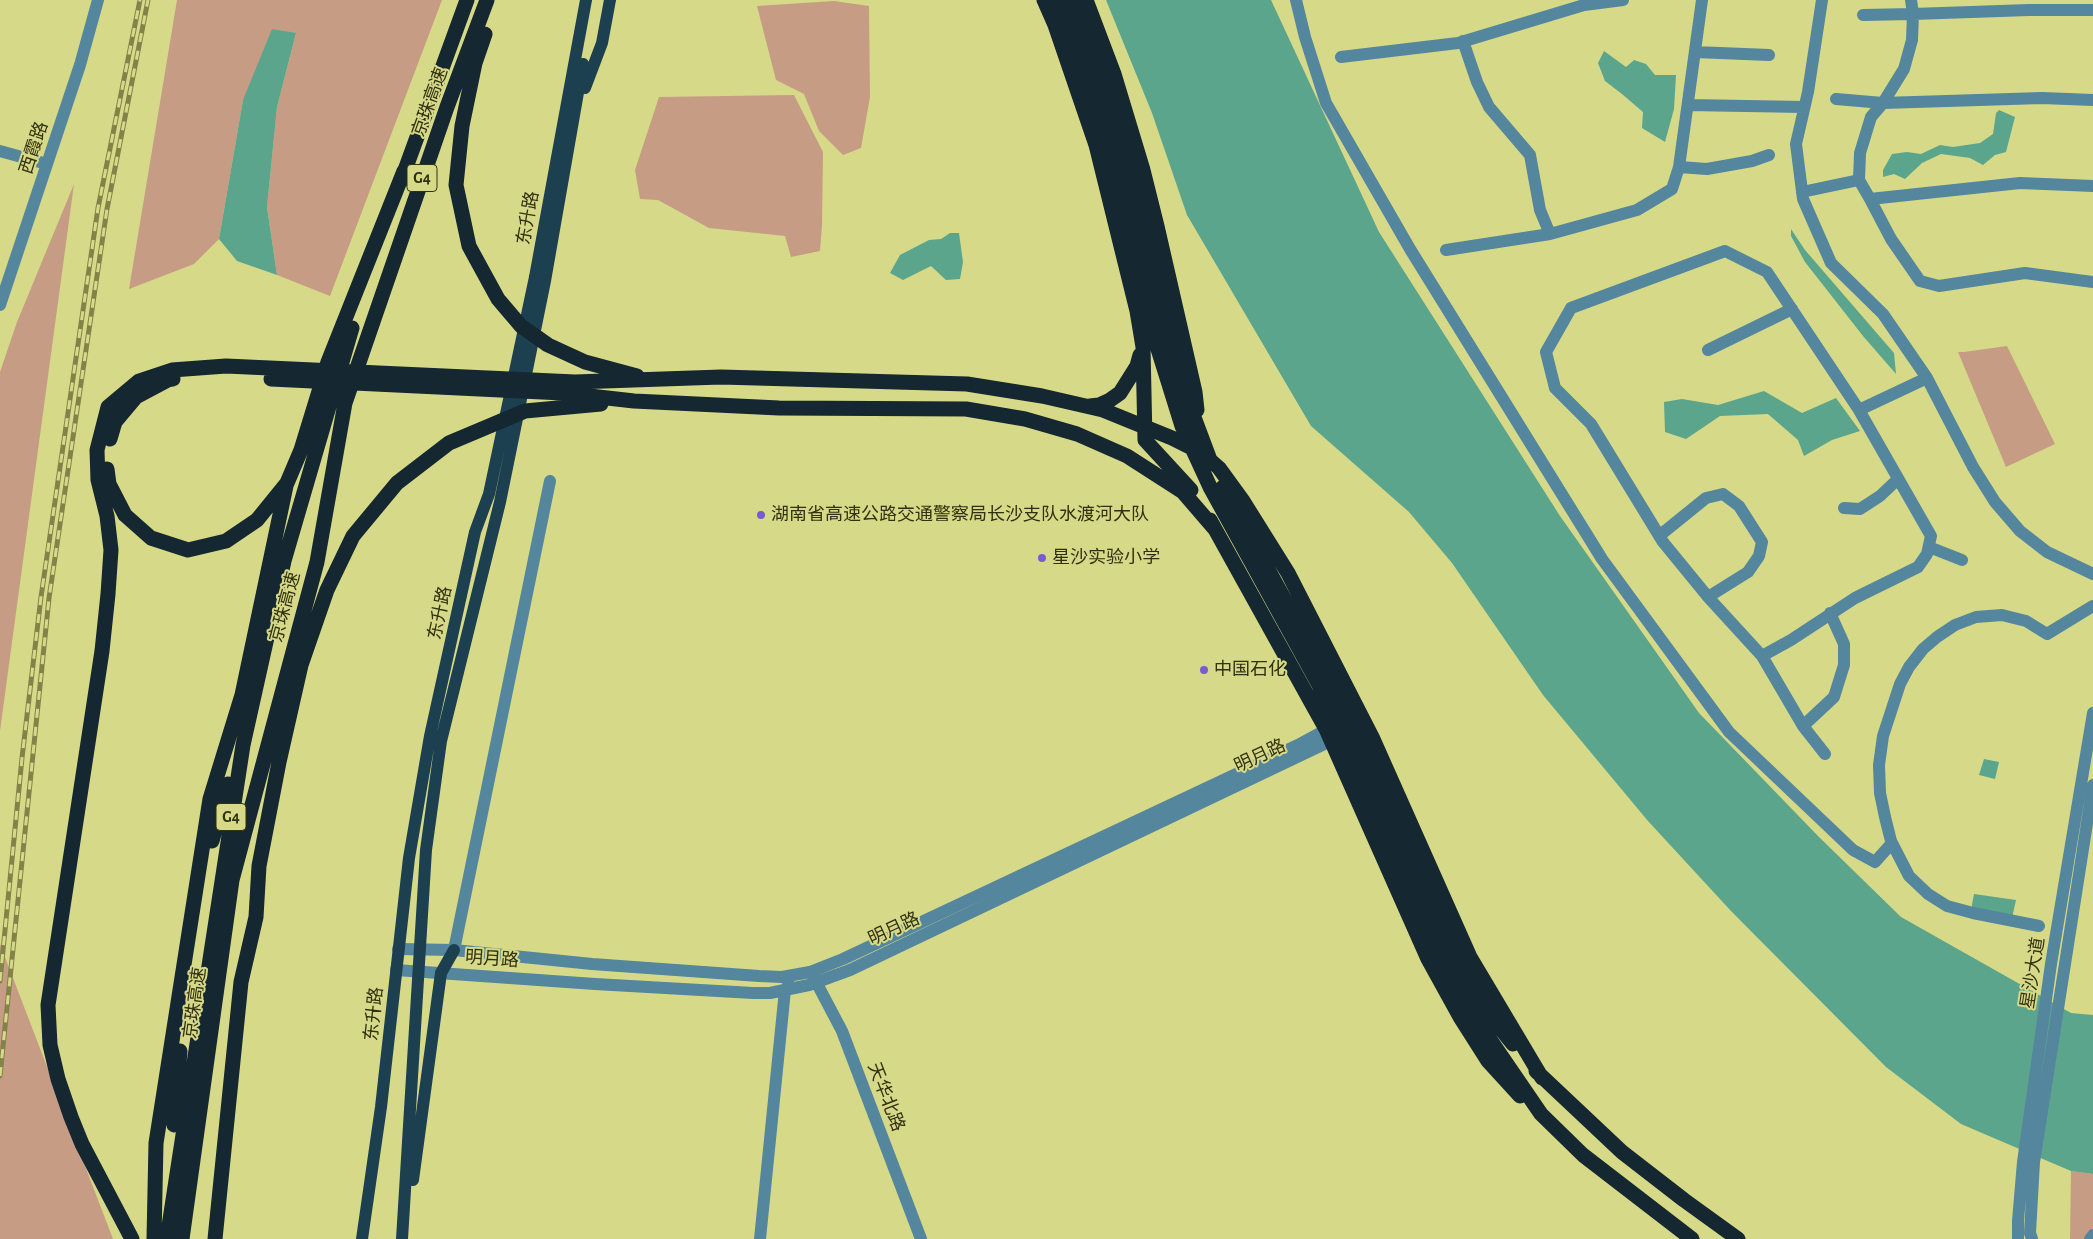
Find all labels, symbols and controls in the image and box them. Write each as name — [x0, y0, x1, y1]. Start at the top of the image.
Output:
street label: 京珠高速 — [408, 64, 452, 140]
street label: 西霞路 — [15, 119, 53, 177]
road number: G4 — [407, 164, 437, 192]
street label: 东升路 — [513, 190, 543, 246]
place label: 湖南省高速公路交通警察局长沙支队水渡河大队 — [771, 504, 1149, 526]
marker: 湖南省高速公路交通警察局长沙支队水渡河大队 — [755, 509, 767, 521]
place label: 星沙实验小学 — [1052, 547, 1160, 569]
marker: 星沙实验小学 — [1036, 552, 1048, 564]
street label: 京珠高速 — [265, 569, 305, 645]
street label: 东升路 — [424, 584, 456, 642]
place label: 中国石化 — [1214, 659, 1286, 681]
marker: 中国石化 — [1198, 664, 1210, 676]
street label: 明月路 — [1231, 735, 1289, 777]
road number: G4 — [216, 804, 246, 830]
street label: 明月路 — [865, 908, 923, 950]
street label: 星沙大道 — [2017, 936, 2049, 1010]
street label: 明月路 — [464, 946, 520, 972]
street label: 京珠高速 — [179, 966, 211, 1040]
street label: 东升路 — [360, 986, 388, 1042]
street label: 天华北路 — [863, 1060, 909, 1134]

